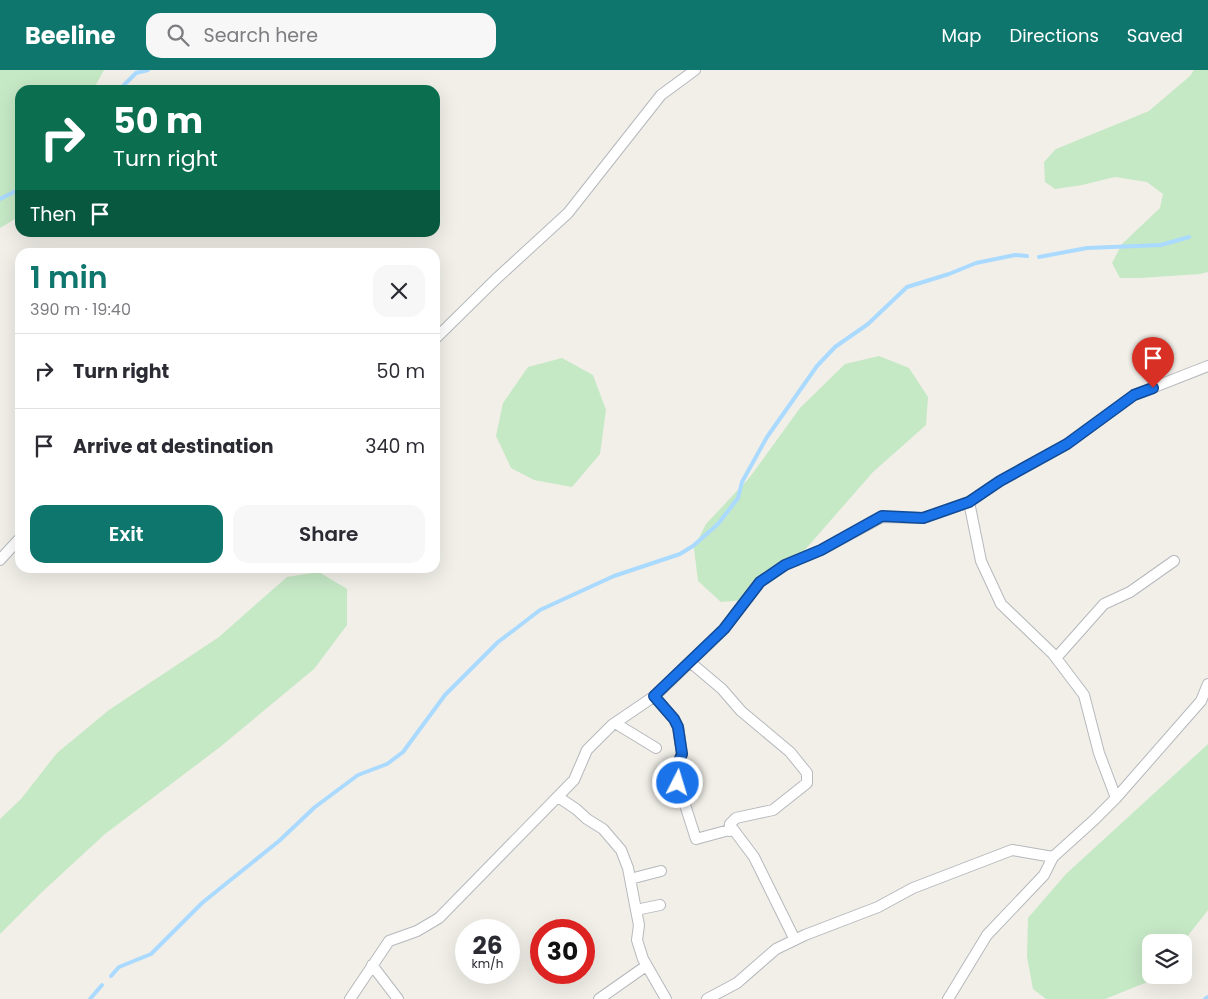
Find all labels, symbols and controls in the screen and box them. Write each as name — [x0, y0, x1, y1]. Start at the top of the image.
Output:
search box — [146, 13, 496, 58]
text: Beeline — [25, 19, 116, 52]
icon: search — [164, 21, 192, 49]
text: Search here — [204, 22, 318, 49]
text: Map — [942, 23, 981, 48]
text: Directions — [1009, 23, 1099, 48]
text: Saved — [1127, 23, 1183, 48]
text: 50 m — [113, 96, 203, 145]
icon: right — [30, 105, 95, 170]
text: Turn right — [113, 143, 218, 174]
icon: arrive — [86, 200, 114, 228]
text: Then — [30, 201, 76, 228]
text: 1 min — [30, 256, 108, 299]
button: close — [373, 265, 425, 317]
text: 390 m · 19:40 — [30, 298, 131, 321]
pin — [1132, 337, 1174, 388]
icon: arrive — [1139, 344, 1167, 372]
icon: right — [30, 357, 58, 385]
text: Turn right — [73, 358, 169, 385]
text: 50 m — [376, 358, 425, 385]
icon: arrive — [30, 432, 58, 460]
text: Arrive at destination — [73, 433, 274, 460]
text: 340 m — [365, 433, 425, 460]
button: Exit — [30, 505, 223, 563]
button: Share — [233, 505, 425, 563]
position arrow — [651, 756, 703, 808]
speed limit sign: 30 — [530, 919, 595, 984]
text: 26 — [472, 928, 503, 963]
map controls — [1142, 934, 1192, 984]
button: layers — [1142, 934, 1192, 984]
text: km/h — [472, 955, 503, 972]

